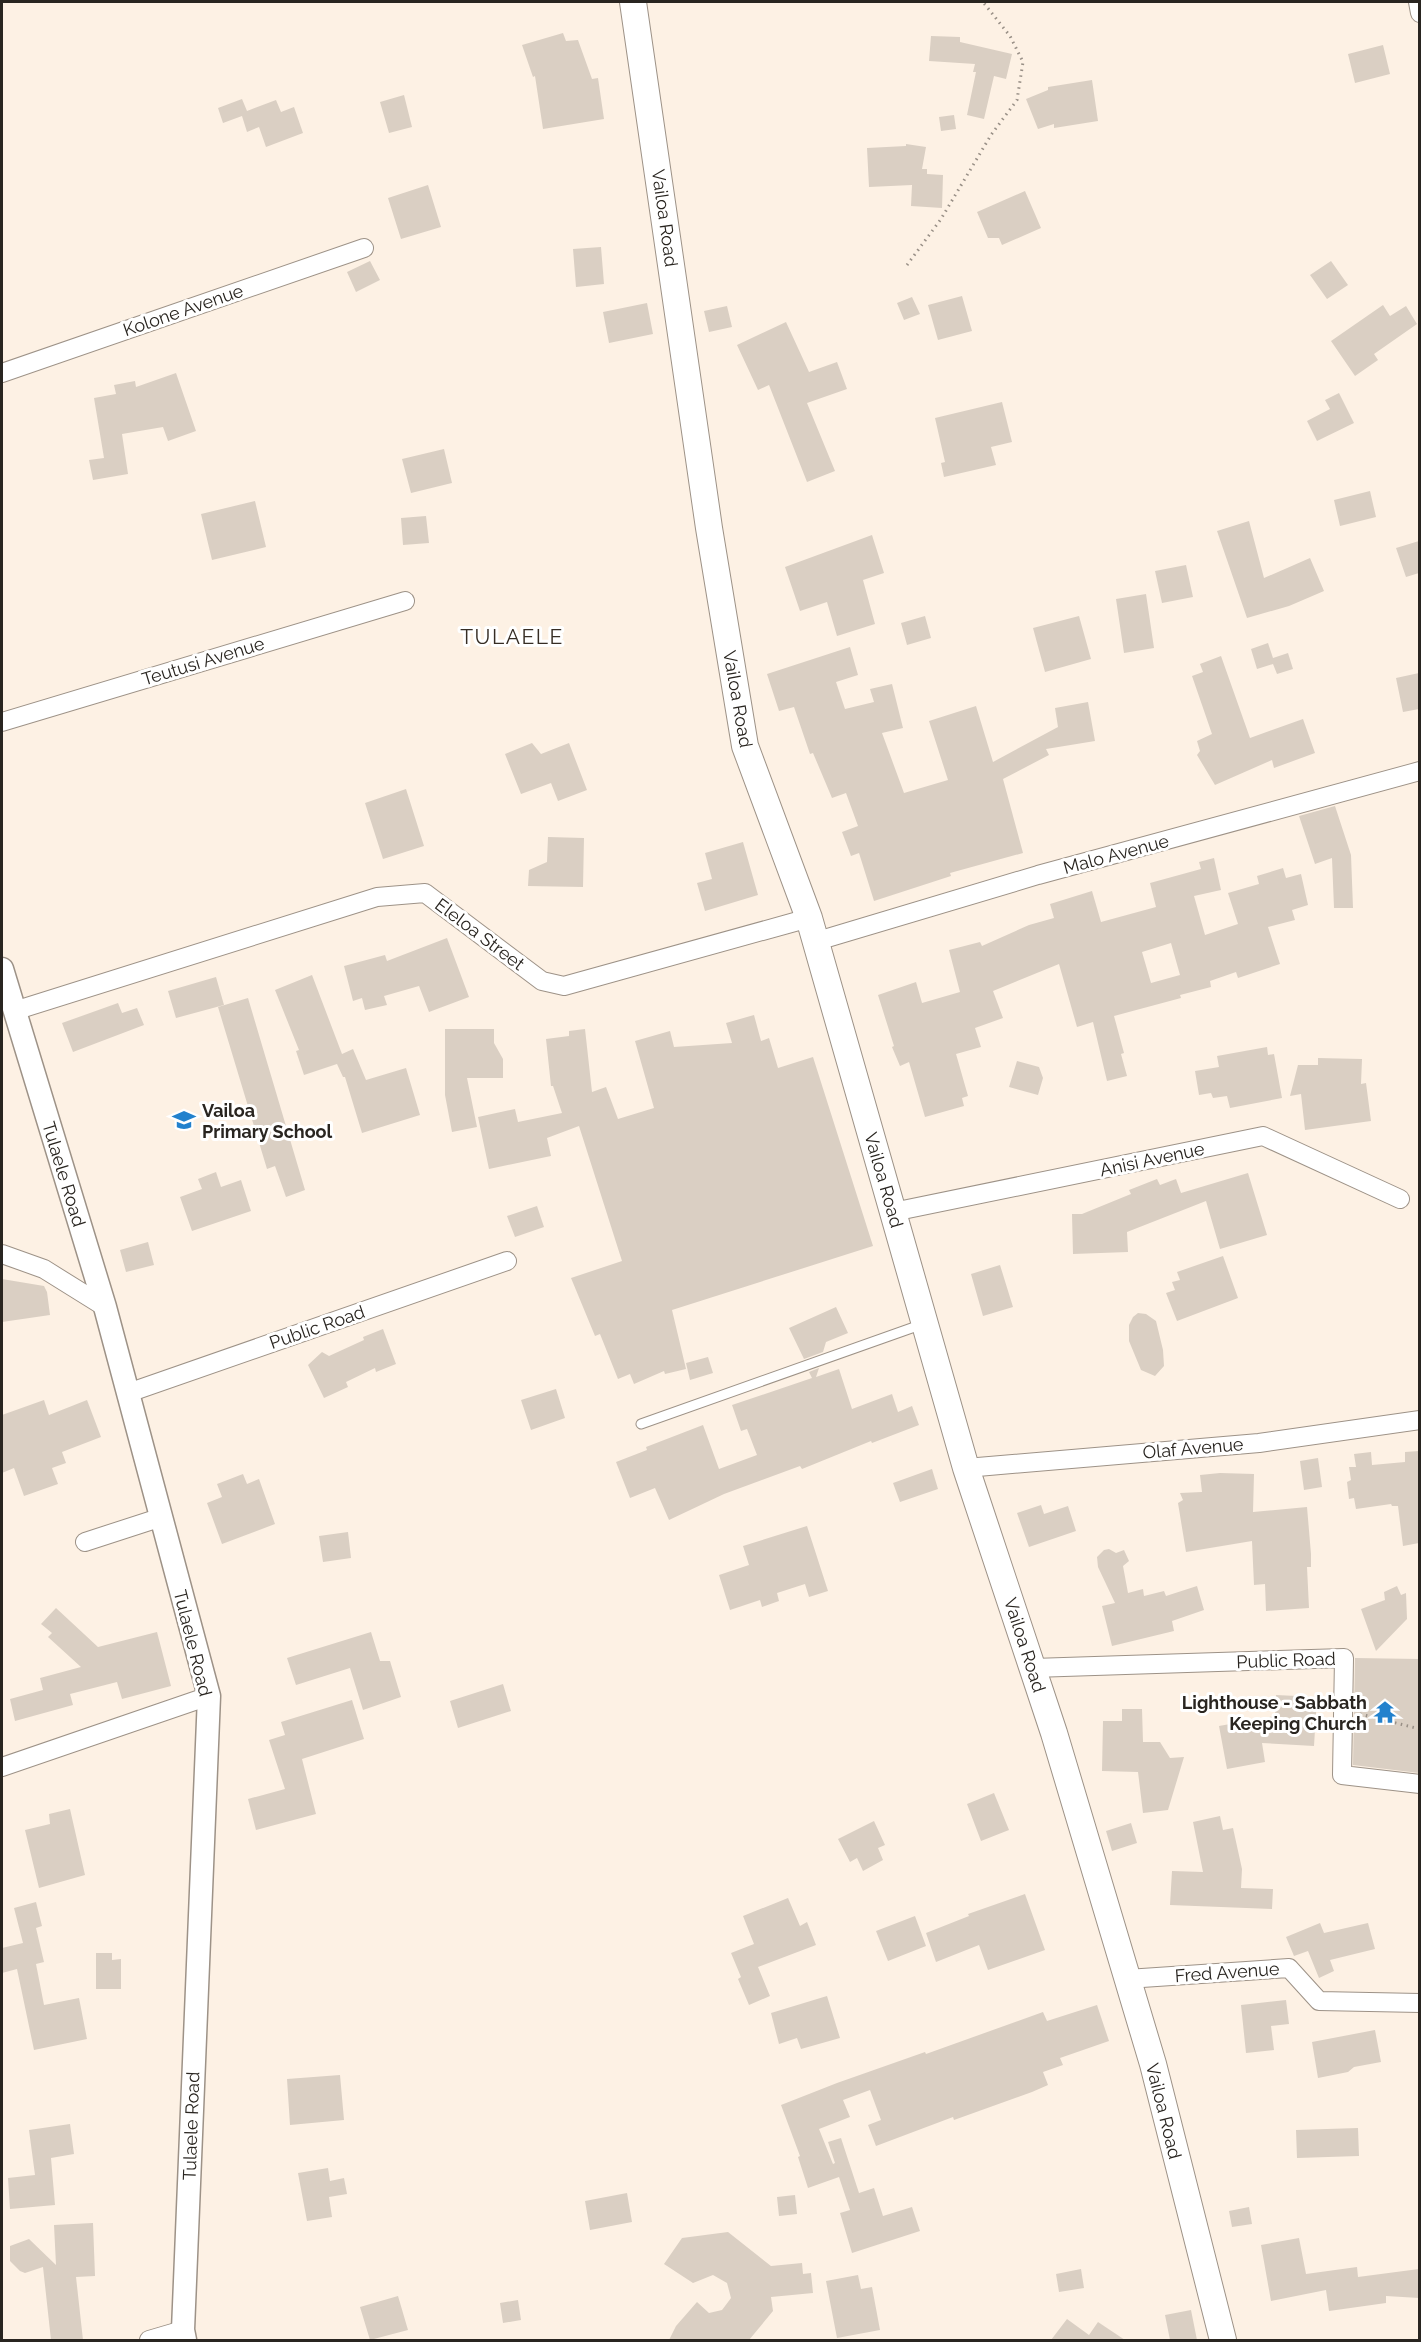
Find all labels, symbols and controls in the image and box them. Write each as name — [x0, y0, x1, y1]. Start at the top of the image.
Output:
street label: Vailoa Road — [648, 168, 682, 268]
street label: Kolone Avenue — [120, 279, 246, 340]
district label: TULAELE — [460, 624, 564, 649]
street label: Teutusi Avenue — [139, 632, 267, 690]
street label: Vailoa Road — [719, 649, 757, 749]
street label: Malo Avenue — [1061, 830, 1171, 878]
street label: Eleloa Street — [431, 894, 529, 974]
place label: Vailoa Primary School — [202, 1100, 332, 1142]
school or university icon: Vailoa Primary School — [171, 1107, 197, 1133]
street label: Tulaele Road — [38, 1119, 90, 1229]
street label: Vailoa Road — [860, 1130, 908, 1230]
street label: Anisi Avenue — [1098, 1138, 1207, 1180]
street label: Public Road — [267, 1301, 367, 1353]
street label: Olaf Avenue — [1142, 1433, 1245, 1463]
street label: Tulaele Road — [170, 1588, 216, 1698]
street label: Vailoa Road — [1000, 1595, 1050, 1695]
street label: Public Road — [1236, 1648, 1336, 1672]
place label: Lighthouse - Sabbath Keeping Church — [1182, 1692, 1367, 1734]
temple icon: Lighthouse - Sabbath Keeping Church — [1372, 1699, 1398, 1725]
street label: Fred Avenue — [1174, 1958, 1280, 1986]
street label: Vailoa Road — [1142, 2061, 1186, 2161]
street label: Tulaele Road — [179, 2071, 203, 2181]

